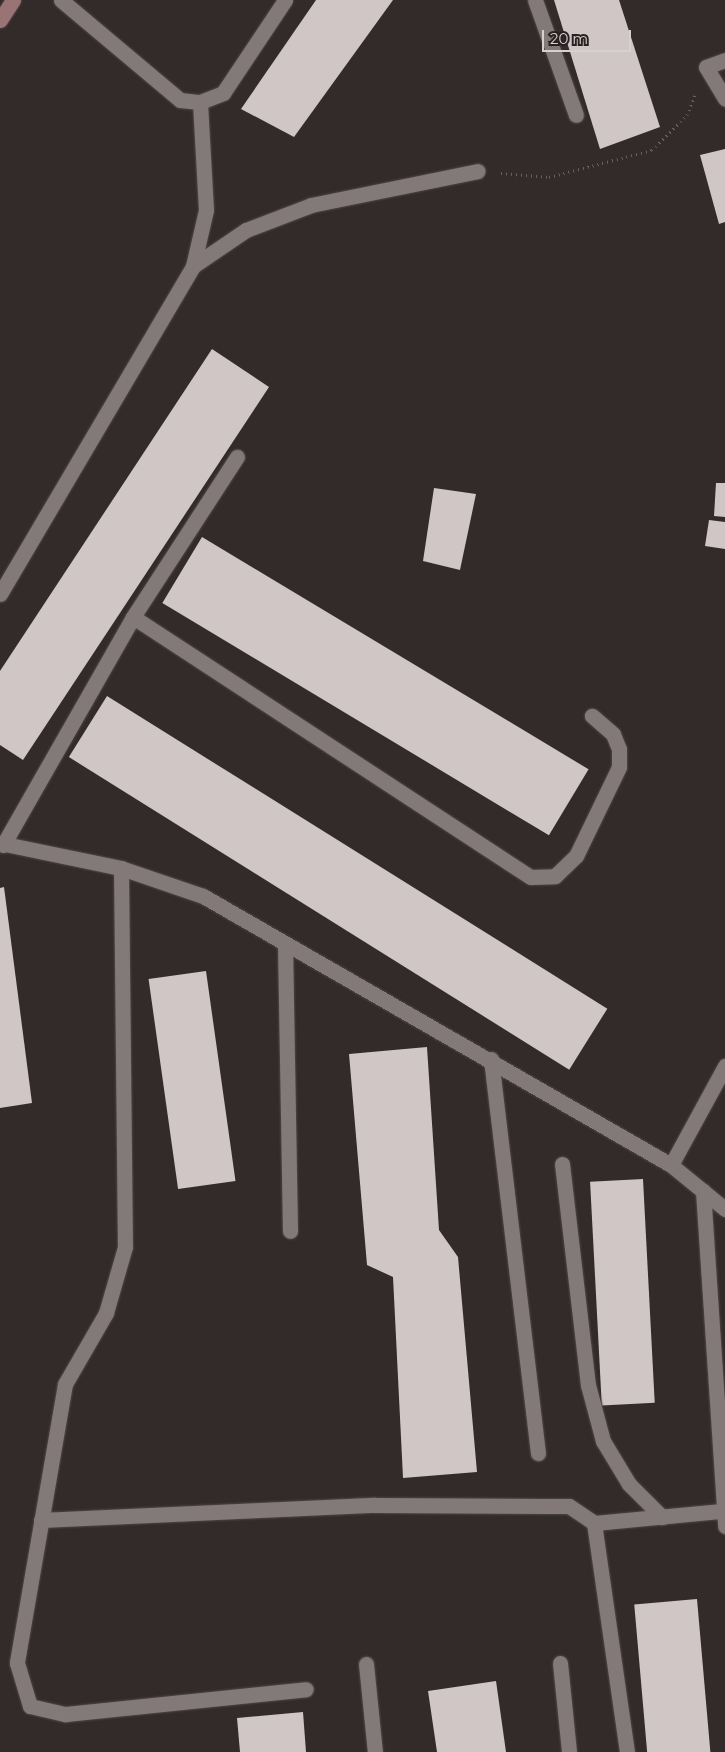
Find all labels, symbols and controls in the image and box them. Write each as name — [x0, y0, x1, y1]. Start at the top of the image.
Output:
scale bar — [545, 20, 634, 52]
text: 20 m — [550, 29, 588, 48]

